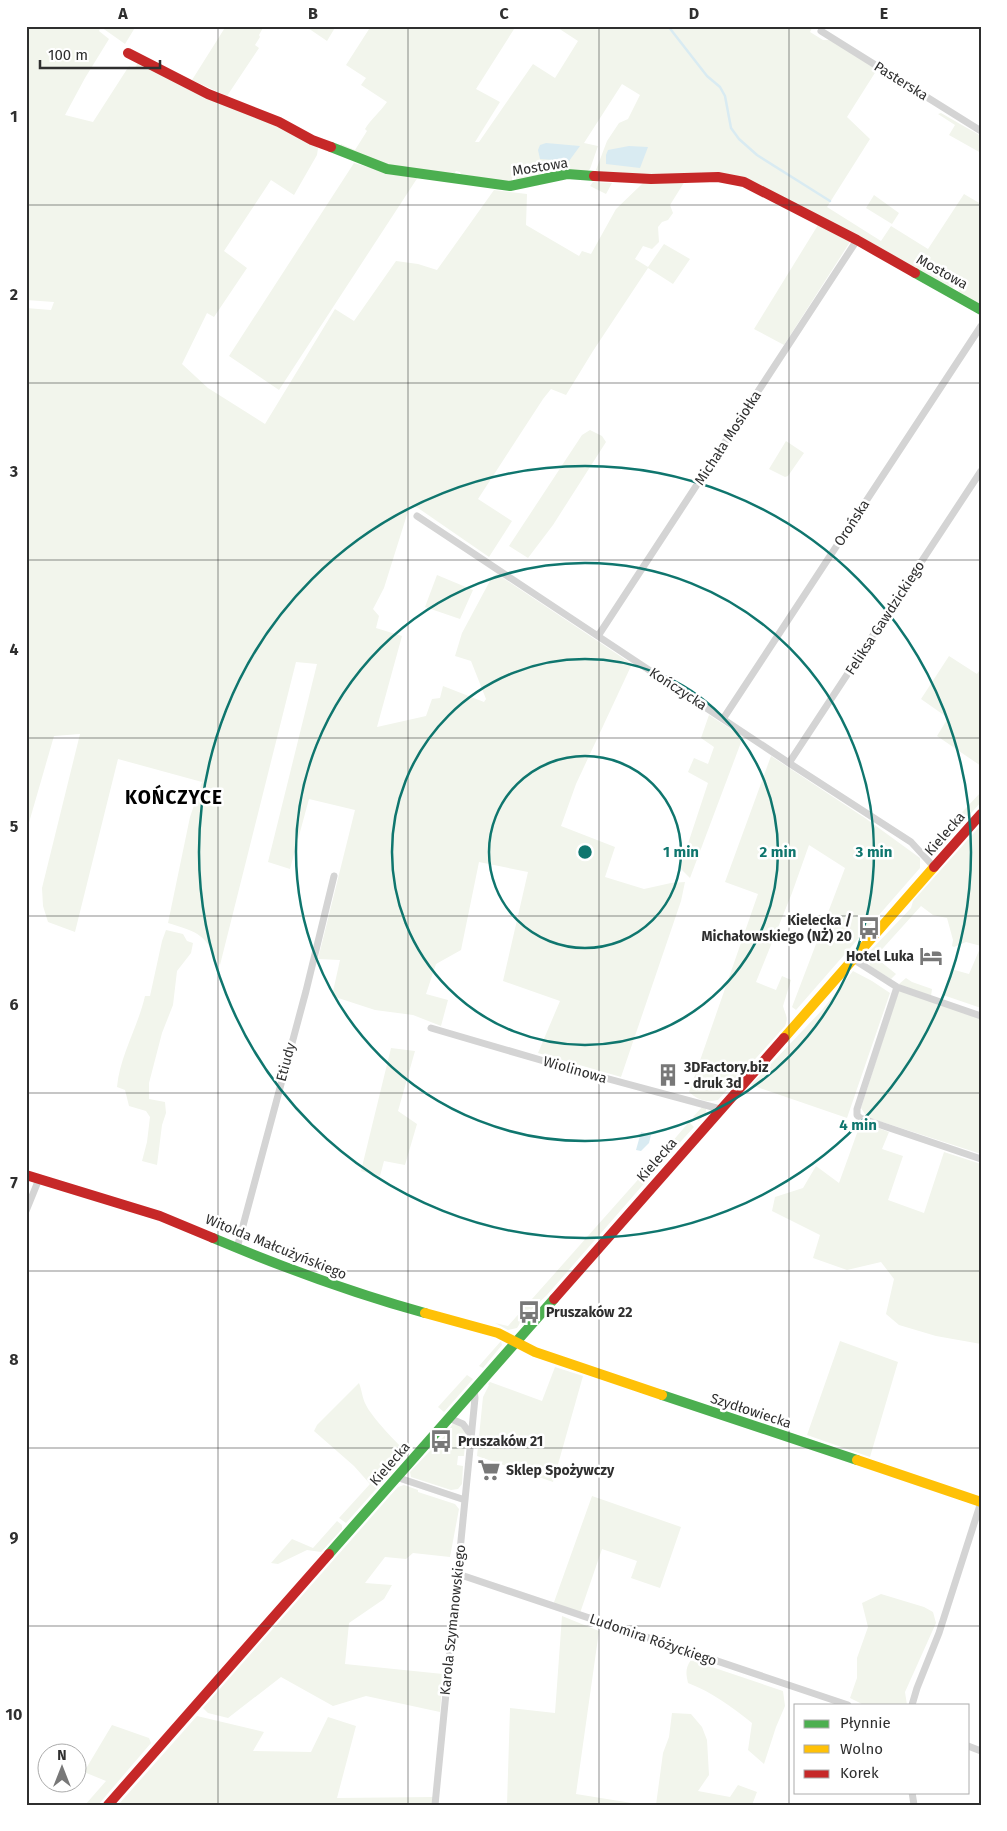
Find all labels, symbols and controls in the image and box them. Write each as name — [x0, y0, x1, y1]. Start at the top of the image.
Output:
text: A — [117, 4, 128, 23]
text: B — [308, 4, 318, 23]
text: C — [499, 4, 509, 23]
text: D — [689, 4, 699, 23]
text: E — [880, 4, 888, 23]
scale bar — [40, 38, 160, 70]
text: 100 m — [48, 46, 88, 64]
street label: Pasterska — [871, 58, 931, 104]
text: 1 — [10, 107, 18, 126]
street label: Mostowa — [511, 154, 569, 180]
street label: Mostowa — [913, 251, 971, 293]
text: 2 — [10, 285, 18, 304]
street label: Michała Mosiołka — [691, 387, 765, 489]
text: 3 — [9, 462, 18, 481]
street label: Orońska — [831, 496, 873, 550]
street label: Feliksa Gawdzickiego — [842, 558, 928, 678]
text: 4 — [9, 640, 19, 659]
street label: Kończycka — [646, 664, 710, 714]
district label: KOŃCZYCE — [125, 784, 223, 809]
street label: Kielecka — [921, 809, 969, 859]
text: 5 — [10, 817, 19, 836]
centre of rings — [576, 843, 594, 861]
text: 1 min — [663, 843, 699, 861]
text: 2 min — [760, 843, 796, 861]
text: 3 min — [855, 843, 892, 861]
place label: Kielecka / Michałowskiego (NŻ) 20 — [701, 912, 852, 945]
bus stop icon: Kielecka / Michałowskiego (NŻ) 20 — [856, 915, 882, 941]
hotel icon: Hotel Luka — [918, 943, 944, 969]
place label: Hotel Luka — [846, 948, 914, 965]
text: 6 — [9, 995, 19, 1014]
street label: Etiudy — [273, 1041, 299, 1083]
street label: Wiolinowa — [541, 1053, 609, 1087]
place label: 3DFactory.biz - druk 3d — [683, 1059, 769, 1092]
building icon: 3DFactory.biz - druk 3d — [655, 1062, 681, 1088]
text: 4 min — [839, 1116, 877, 1134]
street label: Kielecka — [633, 1135, 681, 1185]
text: 7 — [10, 1173, 18, 1192]
street label: Witolda Małcużyńskiego — [203, 1211, 349, 1283]
bus stop icon: Pruszaków 22 — [516, 1299, 542, 1325]
place label: Pruszaków 22 — [546, 1304, 632, 1321]
text: 8 — [9, 1350, 19, 1369]
street label: Szydłowiecka — [708, 1390, 794, 1432]
bus stop icon: Pruszaków 21 — [428, 1428, 454, 1454]
place label: Pruszaków 21 — [458, 1433, 543, 1450]
street label: Kielecka — [366, 1439, 414, 1489]
supermarket icon: Sklep Spożywczy — [476, 1457, 502, 1483]
place label: Sklep Spożywczy — [506, 1462, 615, 1479]
text: 9 — [10, 1528, 19, 1547]
street label: Karola Szymanowskiego — [437, 1544, 469, 1696]
street label: Ludomira Różyckiego — [587, 1610, 719, 1670]
legend — [794, 1704, 970, 1794]
text: 10 — [6, 1705, 22, 1724]
text: Płynnie — [840, 1714, 891, 1732]
text: Wolno — [840, 1740, 883, 1758]
north arrow — [38, 1744, 88, 1794]
text: N — [57, 1747, 67, 1764]
text: Korek — [840, 1764, 879, 1782]

